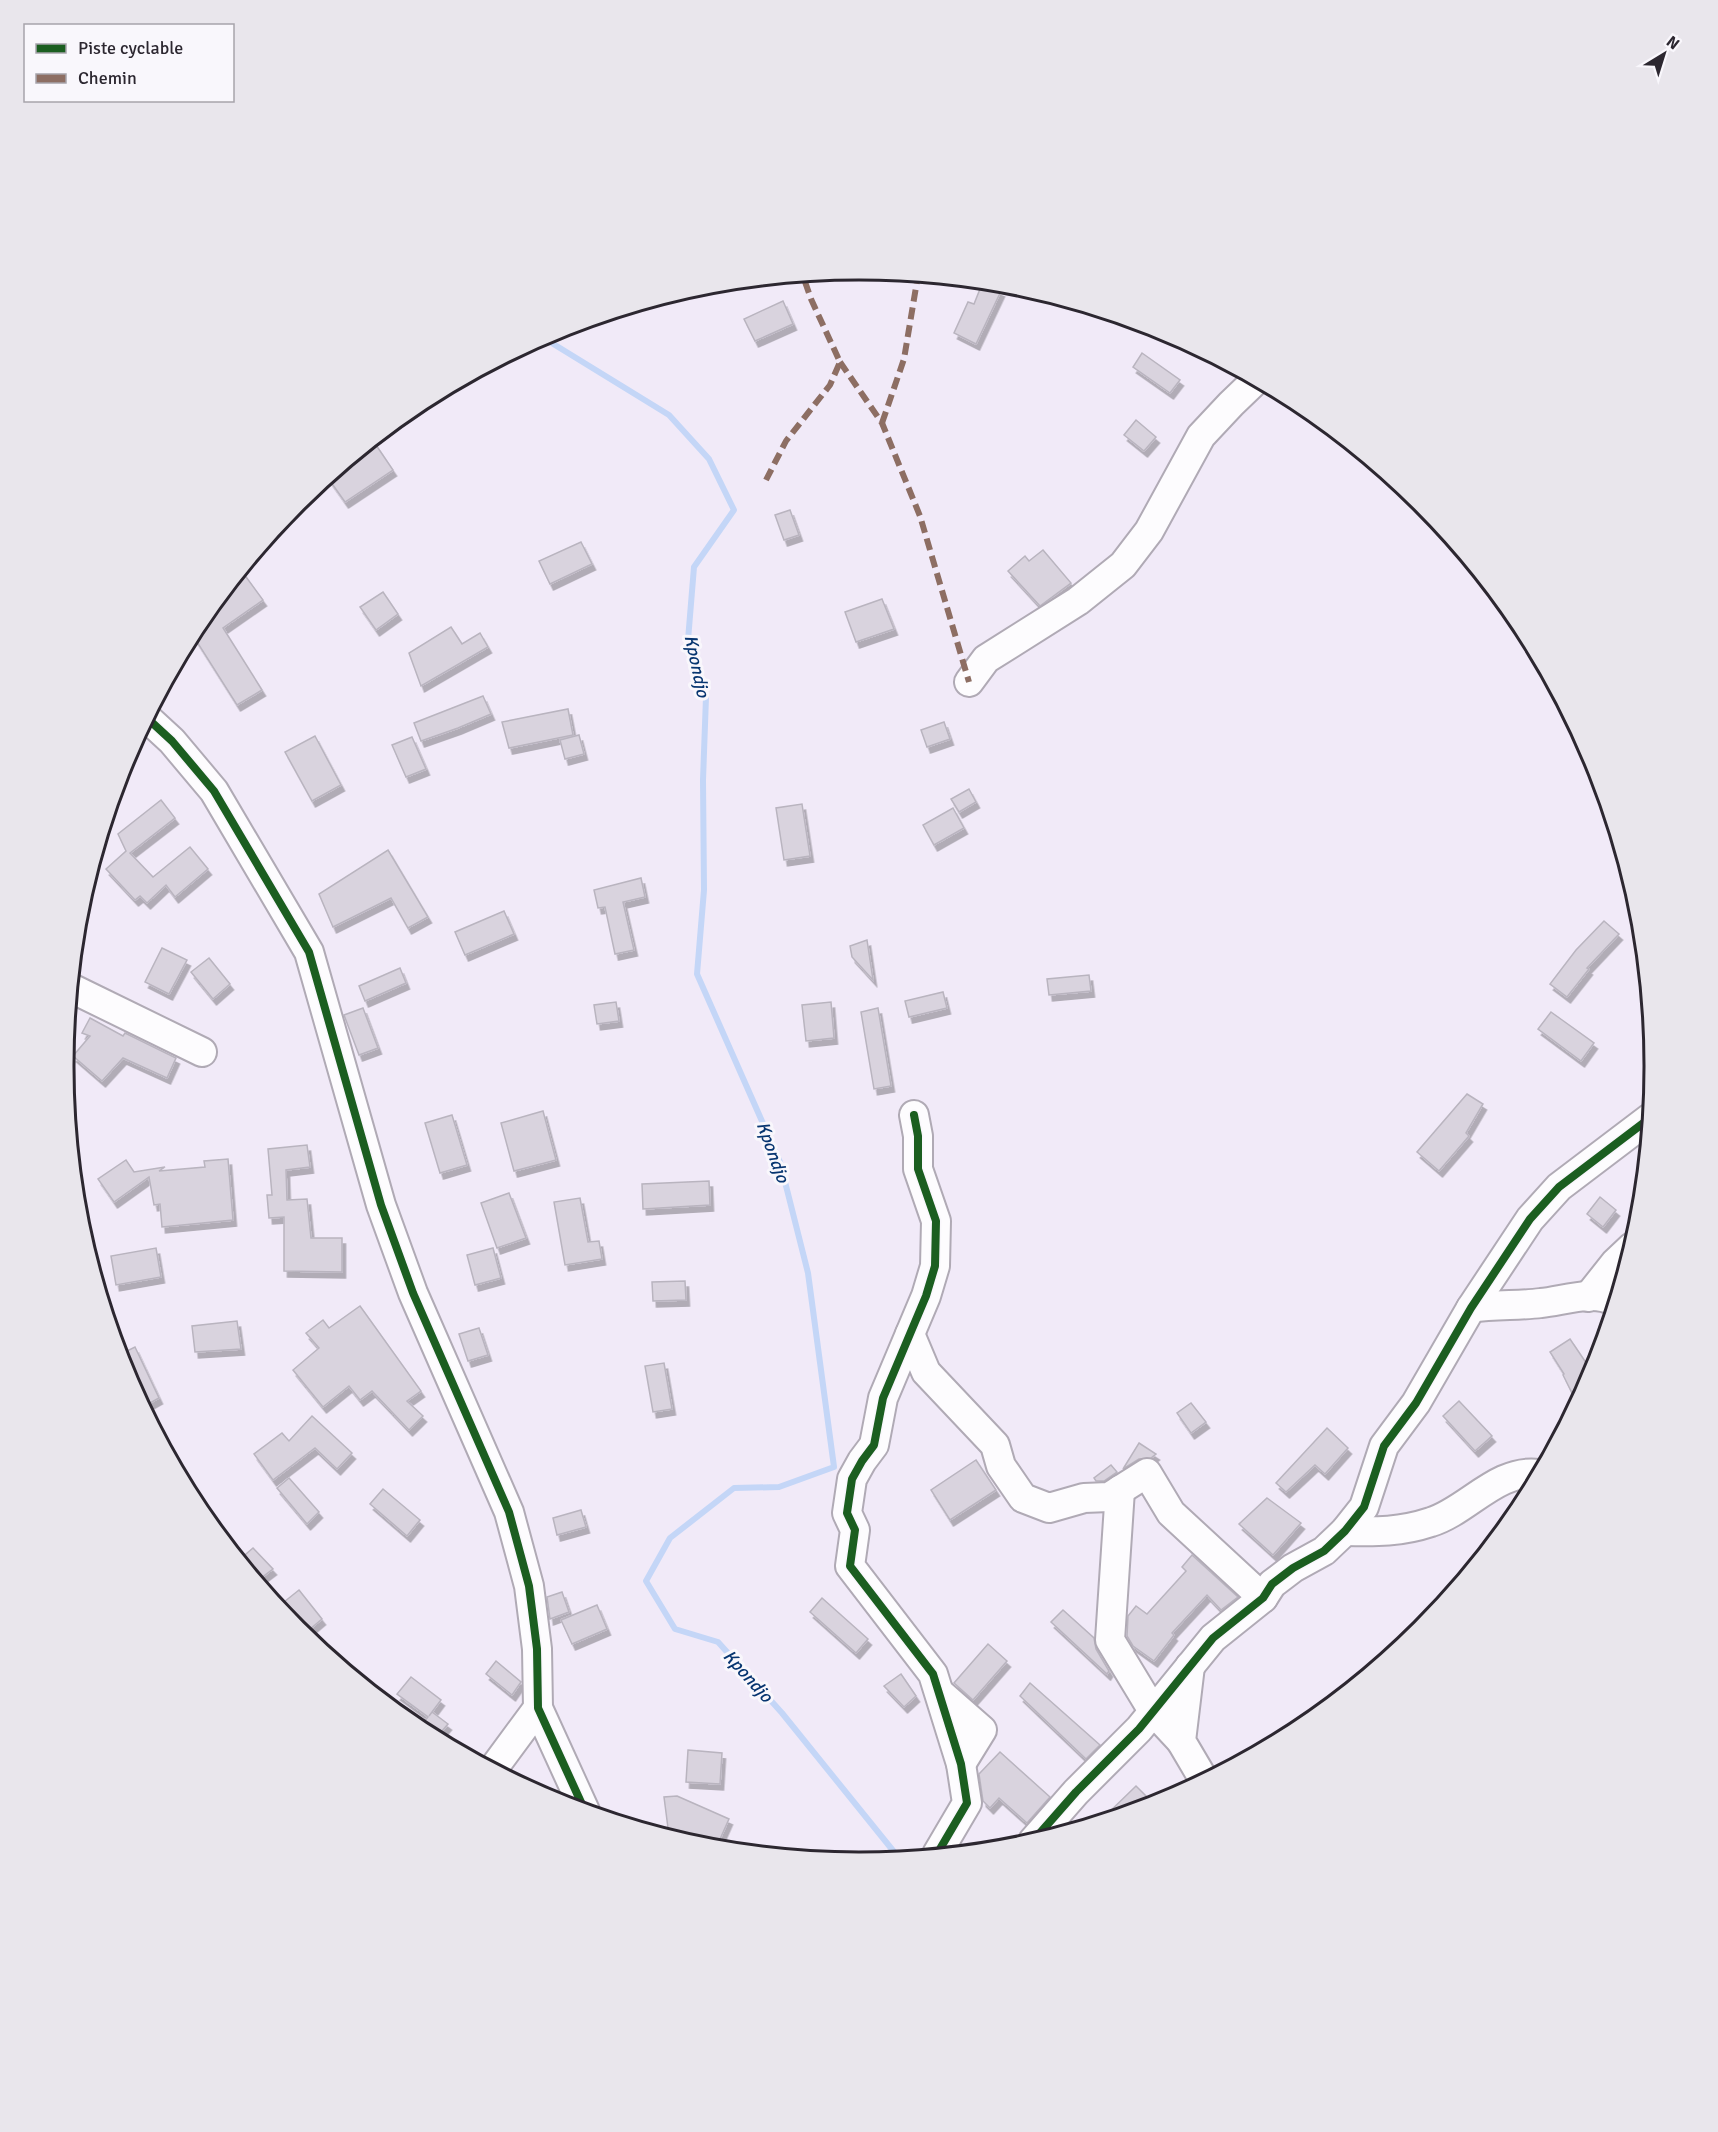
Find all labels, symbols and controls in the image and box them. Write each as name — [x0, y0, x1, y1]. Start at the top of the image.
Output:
legend — [24, 24, 234, 102]
north arrow — [1634, 24, 1694, 84]
text: N — [1662, 32, 1683, 54]
text: Piste cyclable — [78, 37, 183, 59]
text: Chemin — [78, 67, 137, 89]
water label: Kpondjo — [680, 633, 715, 701]
water label: Kpondjo — [752, 1118, 795, 1187]
water label: Kpondjo — [719, 1645, 778, 1708]

